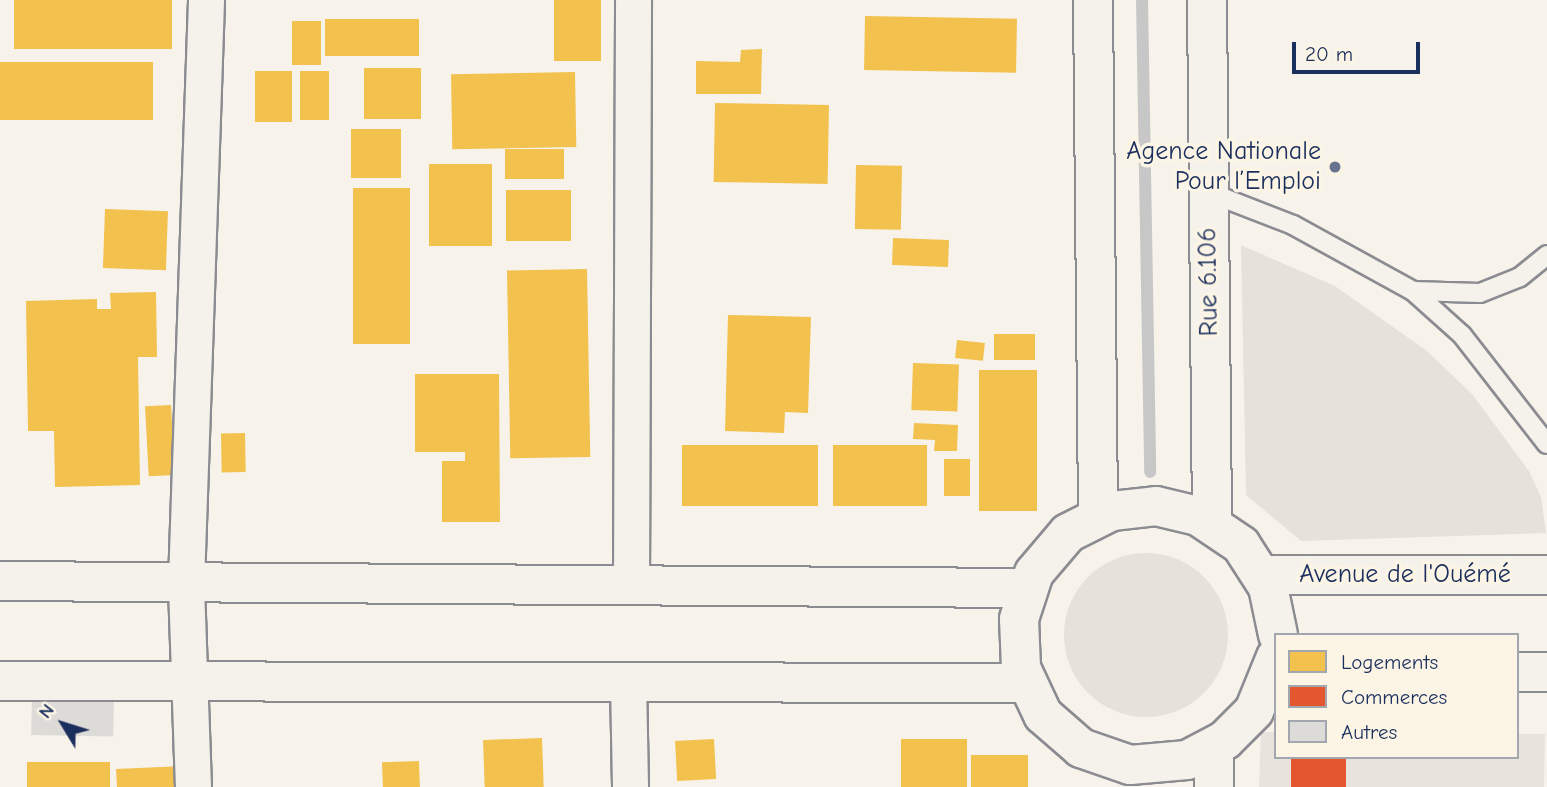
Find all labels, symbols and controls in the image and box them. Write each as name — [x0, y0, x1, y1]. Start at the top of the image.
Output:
scale bar — [1295, 28, 1423, 72]
text: 20 m — [1305, 42, 1353, 66]
place label: Agence Nationale Pour l’Emploi — [1126, 136, 1321, 198]
marker: Agence Nationale Pour l’Emploi — [1327, 159, 1343, 175]
street label: Rue 6.106 — [1192, 227, 1226, 337]
street label: Avenue de l'Ouémé — [1299, 559, 1511, 591]
legend — [1274, 633, 1519, 759]
text: Logements — [1341, 650, 1438, 674]
text: Commerces — [1341, 685, 1447, 709]
north arrow — [28, 689, 98, 759]
text: N — [34, 699, 59, 723]
text: Autres — [1341, 720, 1397, 744]

